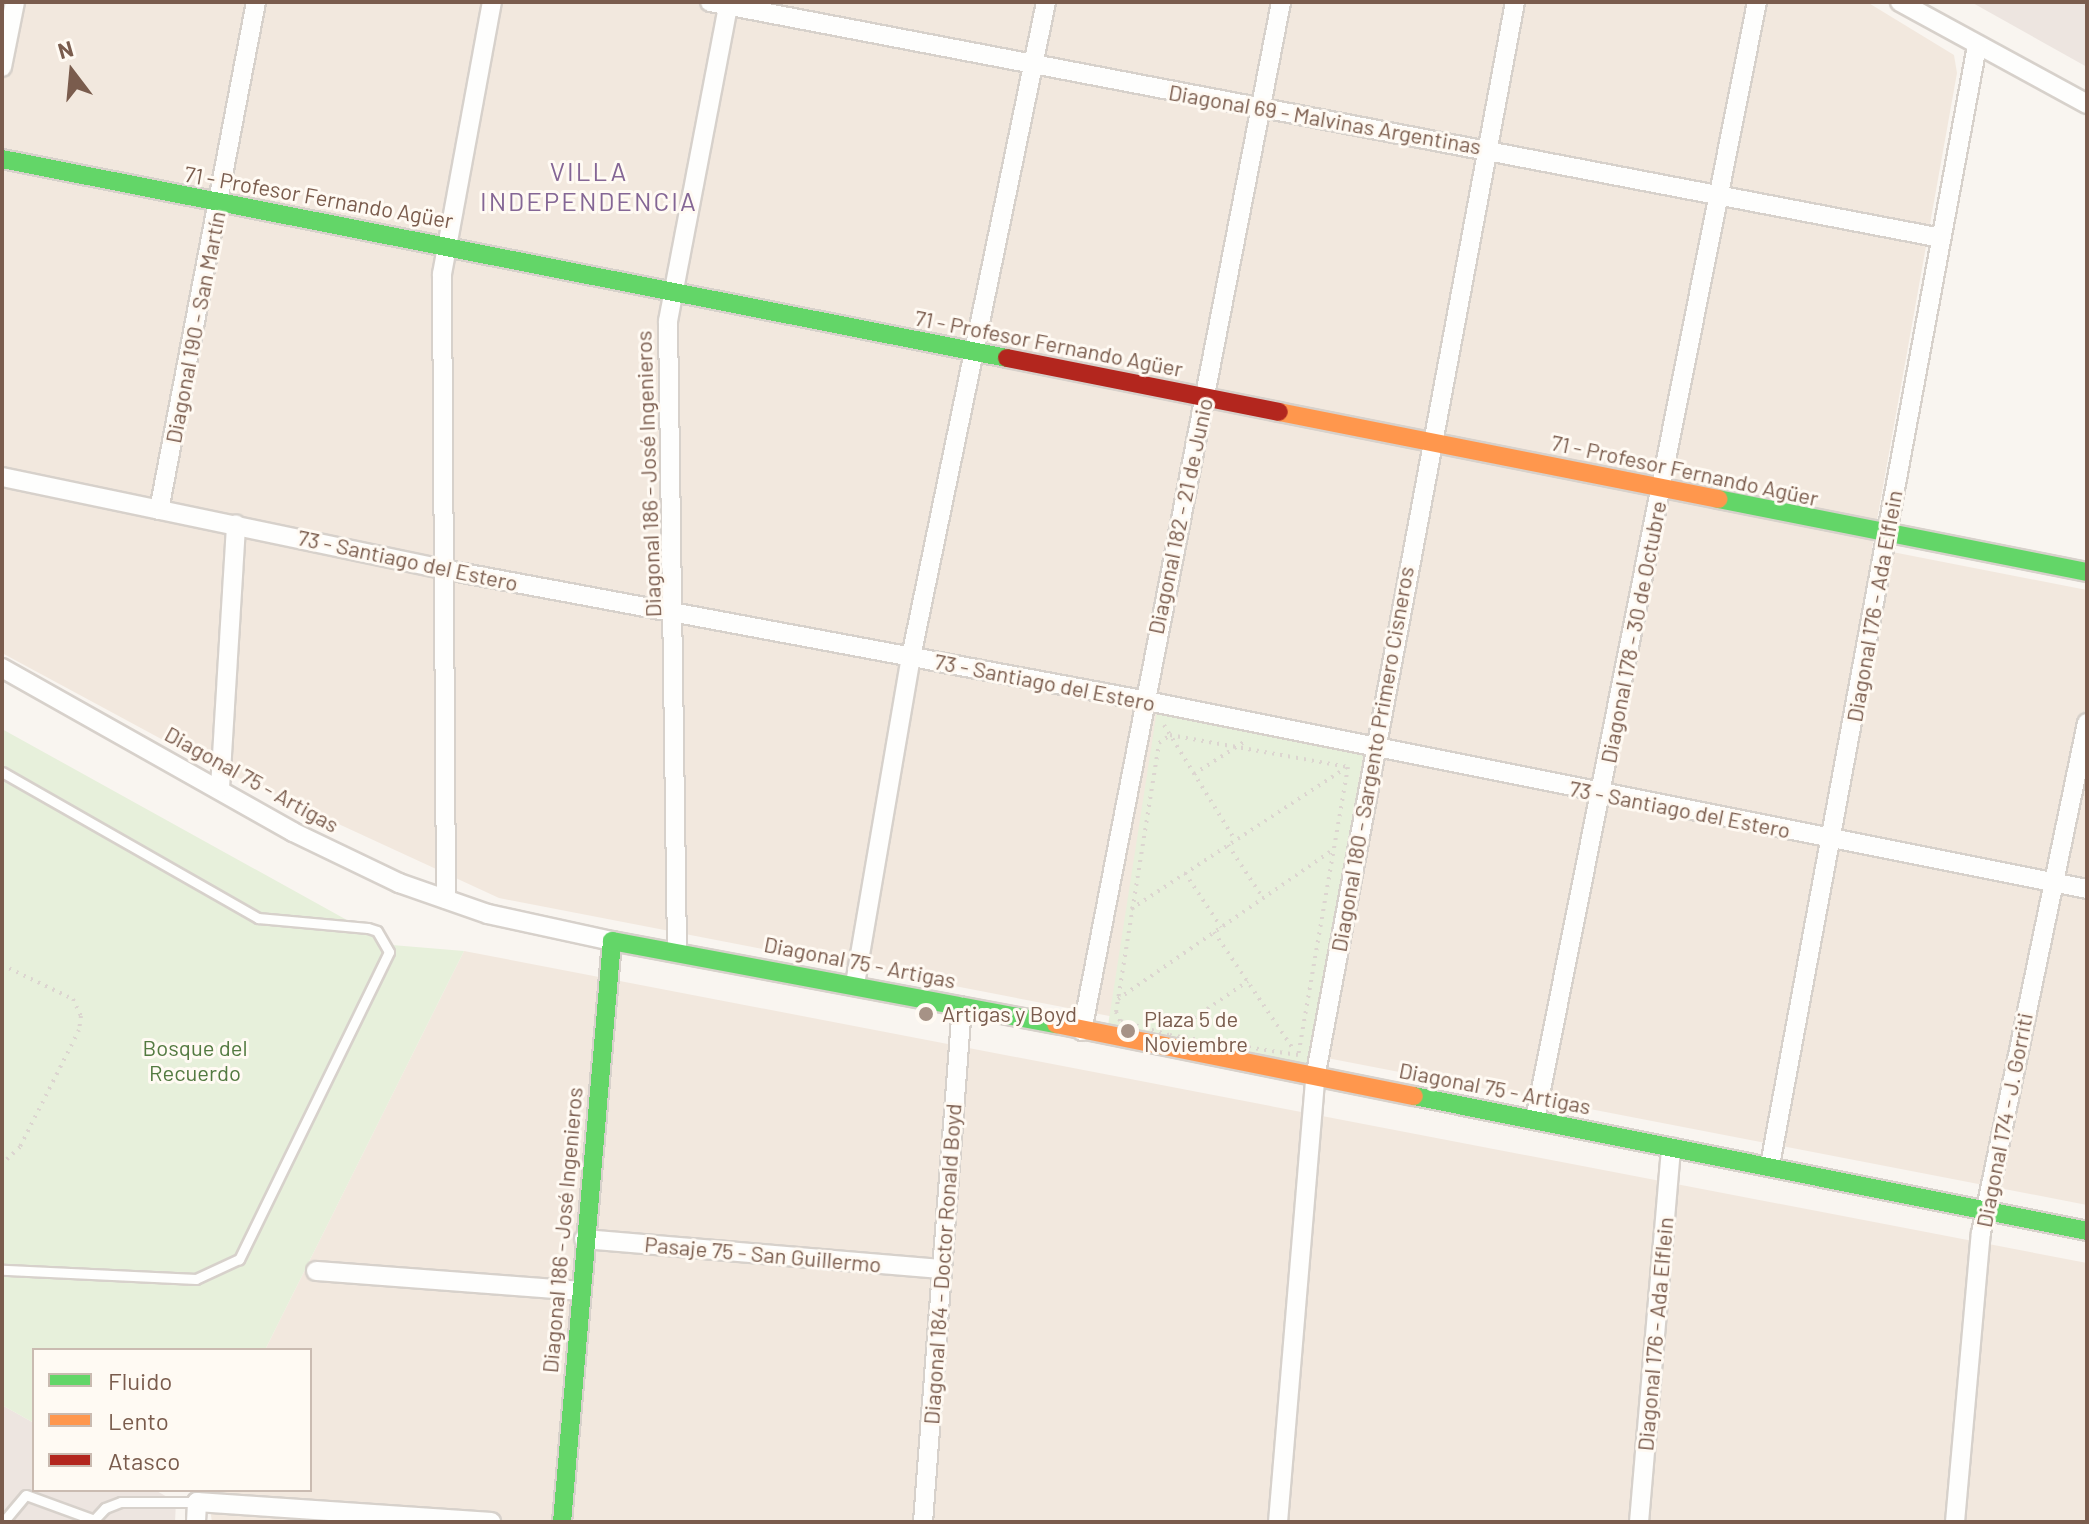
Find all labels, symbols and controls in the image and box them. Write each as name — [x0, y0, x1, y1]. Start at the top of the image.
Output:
north arrow — [32, 32, 112, 112]
text: N — [55, 34, 76, 63]
street label: Diagonal 69 - Malvinas Argentinas — [1167, 78, 1483, 160]
district label: VILLA INDEPENDENCIA — [480, 155, 698, 216]
street label: 71 - Profesor Fernando Agüer — [183, 160, 455, 234]
street label: Diagonal 190 - San Martín — [160, 209, 230, 445]
street label: 71 - Profesor Fernando Agüer — [913, 304, 1185, 382]
street label: Diagonal 186 - José Ingenieros — [630, 330, 666, 618]
street label: Diagonal 182 - 21 de Junio — [1142, 395, 1218, 637]
street label: 71 - Profesor Fernando Agüer — [1549, 429, 1821, 511]
street label: Diagonal 176 - Ada Elflein — [1841, 488, 1907, 724]
street label: Diagonal 178 - 30 de Octubre — [1595, 499, 1671, 765]
street label: 73 - Santiago del Estero — [295, 524, 521, 596]
street label: Diagonal 180 - Sargento Primero Cisneros — [1325, 564, 1419, 954]
street label: 73 - Santiago del Estero — [932, 648, 1158, 716]
street label: Diagonal 75 - Artigas — [160, 720, 344, 838]
street label: 73 - Santiago del Estero — [1567, 775, 1793, 843]
street label: Diagonal 75 - Artigas — [762, 930, 958, 994]
place label: Artigas y Boyd — [942, 1001, 1077, 1027]
marker: Artigas y Boyd — [917, 1005, 935, 1023]
place label: Plaza 5 de Noviembre — [1144, 1005, 1248, 1056]
street label: Diagonal 174 - J. Gorriti — [1970, 1010, 2038, 1230]
marker: Plaza 5 de Noviembre — [1119, 1022, 1137, 1040]
park label: Bosque del Recuerdo — [142, 1034, 248, 1086]
street label: Diagonal 75 - Artigas — [1397, 1056, 1593, 1120]
street label: Diagonal 186 - José Ingenieros — [536, 1086, 588, 1374]
street label: Diagonal 184 - Doctor Ronald Boyd — [918, 1103, 966, 1425]
street label: Diagonal 176 - Ada Elflein — [1632, 1216, 1678, 1452]
street label: Pasaje 75 - San Guillermo — [643, 1230, 883, 1278]
legend — [32, 1348, 312, 1492]
text: Fluido — [108, 1366, 172, 1395]
text: Lento — [108, 1406, 169, 1435]
text: Atasco — [108, 1446, 180, 1475]

